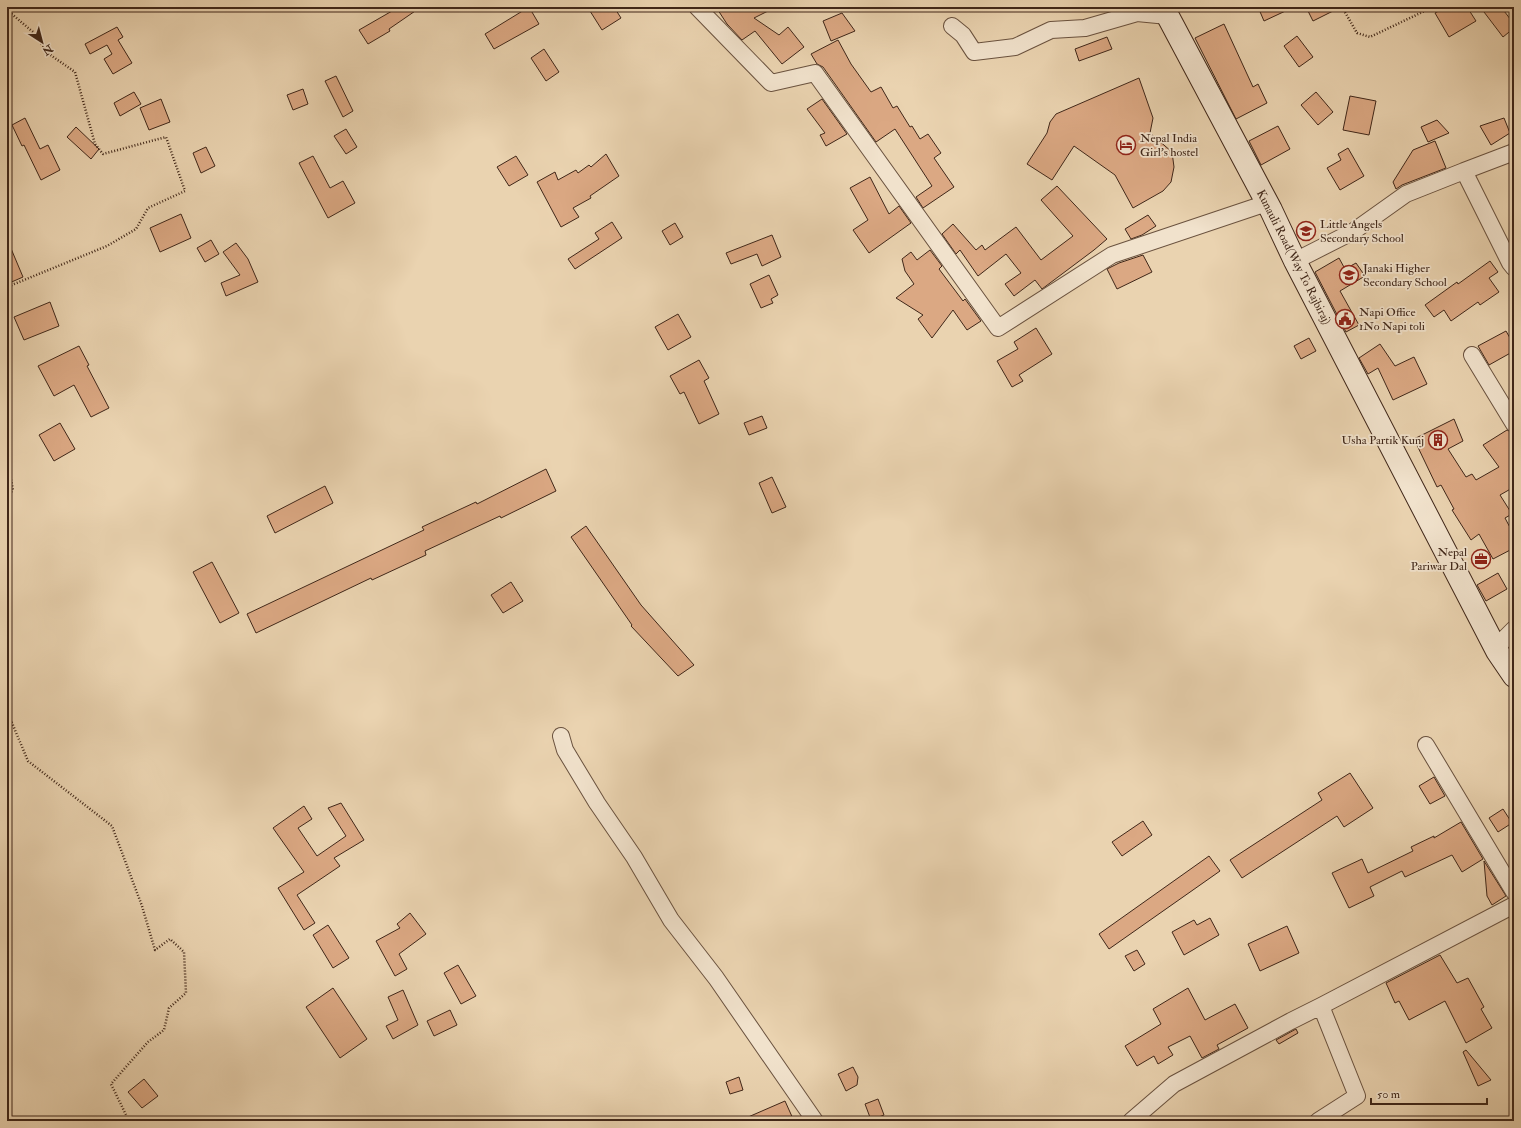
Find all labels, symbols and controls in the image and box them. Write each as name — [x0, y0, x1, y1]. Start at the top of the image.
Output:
north arrow — [22, 22, 62, 62]
text: N — [39, 41, 56, 59]
place label: Nepal India Girl's hostel — [1140, 131, 1198, 160]
hotel icon: Nepal India Girl's hostel — [1115, 134, 1137, 156]
street label: Kunauli Road(Way To Rajbiraj) — [1253, 187, 1334, 327]
place label: Little Angels Secondary School — [1320, 217, 1404, 246]
school or university icon: Little Angels Secondary School — [1295, 220, 1317, 242]
place label: Janaki Higher Secondary School — [1362, 261, 1447, 290]
school or university icon: Janaki Higher Secondary School — [1338, 264, 1360, 286]
place label: Napi Office 1No Napi toli — [1359, 305, 1425, 334]
public building icon: Napi Office 1No Napi toli — [1334, 308, 1356, 330]
building icon: Usha Partik Kunj — [1427, 429, 1449, 451]
place label: Usha Partik Kunj — [1342, 433, 1424, 448]
place label: Nepal Pariwar Dal — [1411, 545, 1467, 574]
office icon: Nepal Pariwar Dal — [1470, 548, 1492, 570]
scale bar — [1371, 1080, 1487, 1106]
text: 50 m — [1377, 1087, 1401, 1102]

